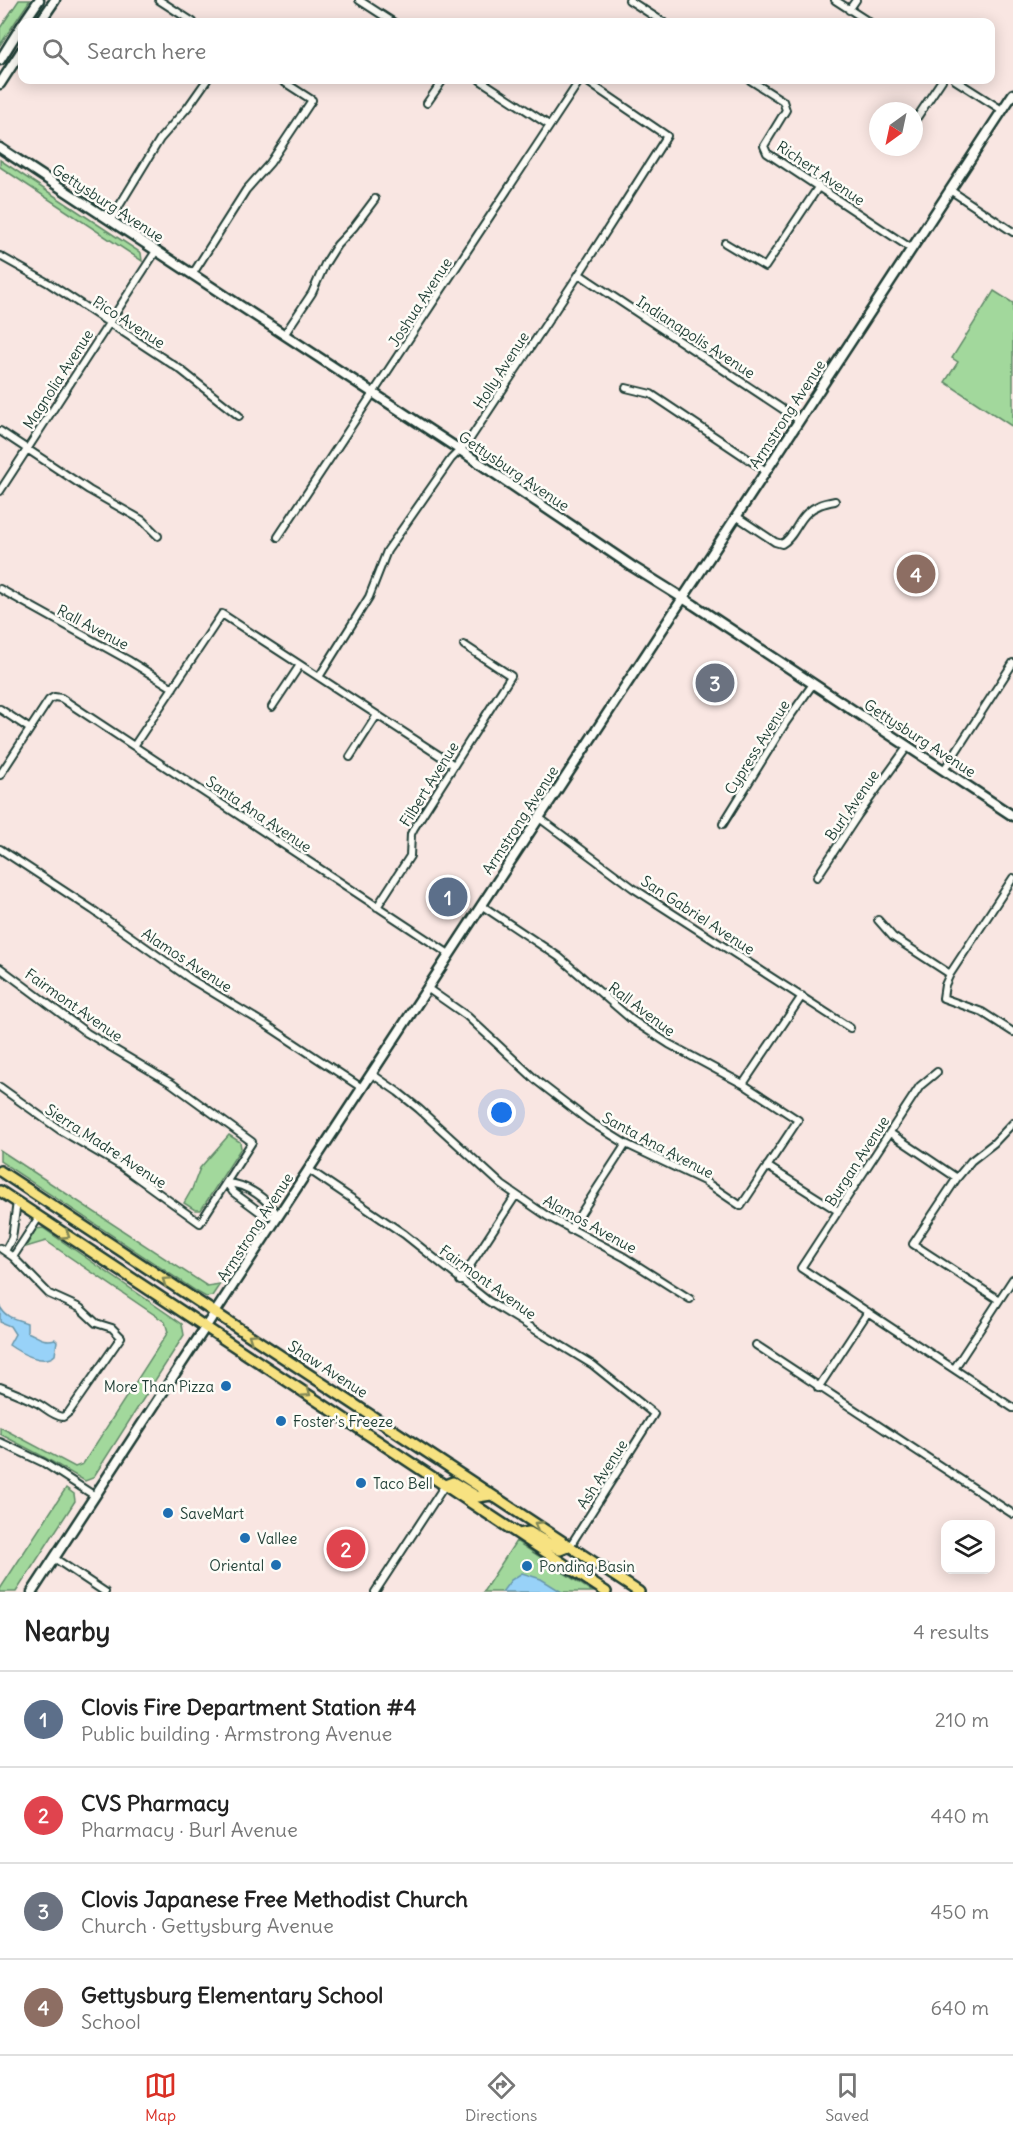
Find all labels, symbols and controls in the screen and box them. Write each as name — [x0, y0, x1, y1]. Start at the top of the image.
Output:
search box — [18, 18, 995, 84]
icon: search — [39, 35, 72, 68]
text: Search here — [87, 37, 206, 65]
north arrow — [869, 102, 923, 156]
street label: Richert Avenue — [773, 137, 869, 209]
street label: Gettysburg Avenue — [48, 160, 168, 246]
street label: Joshua Avenue — [384, 254, 456, 350]
street label: Pico Avenue — [89, 292, 169, 352]
street label: Indianapolis Avenue — [633, 292, 759, 382]
street label: Magnolia Avenue — [19, 326, 97, 432]
street label: Holly Avenue — [469, 328, 533, 412]
street label: Armstrong Avenue — [745, 356, 829, 472]
street label: Gettysburg Avenue — [455, 427, 573, 515]
pin: 4 — [896, 552, 936, 596]
street label: Rall Avenue — [54, 600, 132, 654]
pin: 3 — [696, 660, 734, 706]
street label: Gettysburg Avenue — [860, 695, 980, 781]
street label: Cypress Avenue — [720, 696, 794, 798]
street label: Filbert Avenue — [395, 738, 463, 830]
street label: Armstrong Avenue — [478, 762, 562, 878]
street label: Burl Avenue — [821, 766, 883, 844]
street label: Santa Ana Avenue — [203, 772, 315, 856]
street label: San Gabriel Avenue — [638, 871, 758, 959]
pin: 1 — [428, 874, 468, 920]
street label: Alamos Avenue — [138, 924, 236, 996]
street label: Fairmont Avenue — [22, 964, 126, 1046]
street label: Rall Avenue — [605, 978, 679, 1040]
your location — [487, 1098, 516, 1127]
street label: Sierra Madre Avenue — [42, 1100, 170, 1192]
street label: Santa Ana Avenue — [599, 1108, 717, 1182]
street label: Burgan Avenue — [821, 1112, 893, 1210]
street label: Armstrong Avenue — [213, 1169, 297, 1285]
street label: Alamos Avenue — [540, 1191, 640, 1257]
one-way arrow — [59, 1228, 70, 1239]
street label: Fairmont Avenue — [436, 1241, 540, 1323]
one-way arrow — [162, 1276, 172, 1288]
one-way arrow — [248, 1333, 259, 1344]
street label: Shaw Avenue — [285, 1336, 371, 1402]
place label: More Than Pizza — [104, 1377, 214, 1396]
marker: More Than Pizza — [219, 1379, 233, 1393]
one-way arrow — [300, 1386, 311, 1397]
place label: Foster's Freeze — [293, 1412, 393, 1431]
marker: Foster's Freeze — [274, 1414, 288, 1428]
street label: Ash Avenue — [573, 1436, 631, 1512]
place label: Taco Bell — [373, 1474, 433, 1493]
marker: Taco Bell — [354, 1476, 368, 1490]
place label: SaveMart — [180, 1504, 244, 1523]
marker: SaveMart — [161, 1506, 175, 1520]
map controls — [941, 1520, 995, 1574]
button: layers — [941, 1520, 995, 1574]
one-way arrow — [533, 1521, 544, 1532]
pin: 2 — [326, 1526, 366, 1572]
place label: Vallee — [257, 1529, 297, 1548]
marker: Vallee — [238, 1531, 252, 1545]
place label: Oriental — [209, 1556, 264, 1575]
place label: Ponding Basin — [539, 1557, 635, 1576]
marker: Oriental — [269, 1558, 283, 1572]
marker: Ponding Basin — [520, 1559, 534, 1573]
text: Nearby — [24, 1615, 110, 1648]
text: 4 results — [913, 1619, 989, 1644]
text: Clovis Fire Department Station #4 — [81, 1693, 417, 1721]
text: 1 — [40, 1707, 47, 1732]
text: 210 m — [935, 1707, 989, 1732]
text: Public building · Armstrong Avenue — [81, 1721, 392, 1746]
text: CVS Pharmacy — [81, 1789, 230, 1817]
text: 2 — [38, 1803, 49, 1828]
text: 440 m — [930, 1803, 989, 1828]
text: Pharmacy · Burl Avenue — [81, 1817, 298, 1842]
text: Clovis Japanese Free Methodist Church — [81, 1885, 468, 1913]
text: 3 — [38, 1899, 49, 1924]
text: 450 m — [930, 1899, 989, 1924]
text: Church · Gettysburg Avenue — [81, 1913, 334, 1938]
text: Gettysburg Elementary School — [81, 1981, 383, 2009]
text: 4 — [38, 1995, 49, 2020]
text: 640 m — [930, 1995, 989, 2020]
text: School — [81, 2009, 141, 2034]
tab: Map — [144, 2069, 177, 2125]
tab: Directions — [465, 2069, 537, 2125]
tab: Saved — [825, 2069, 869, 2125]

